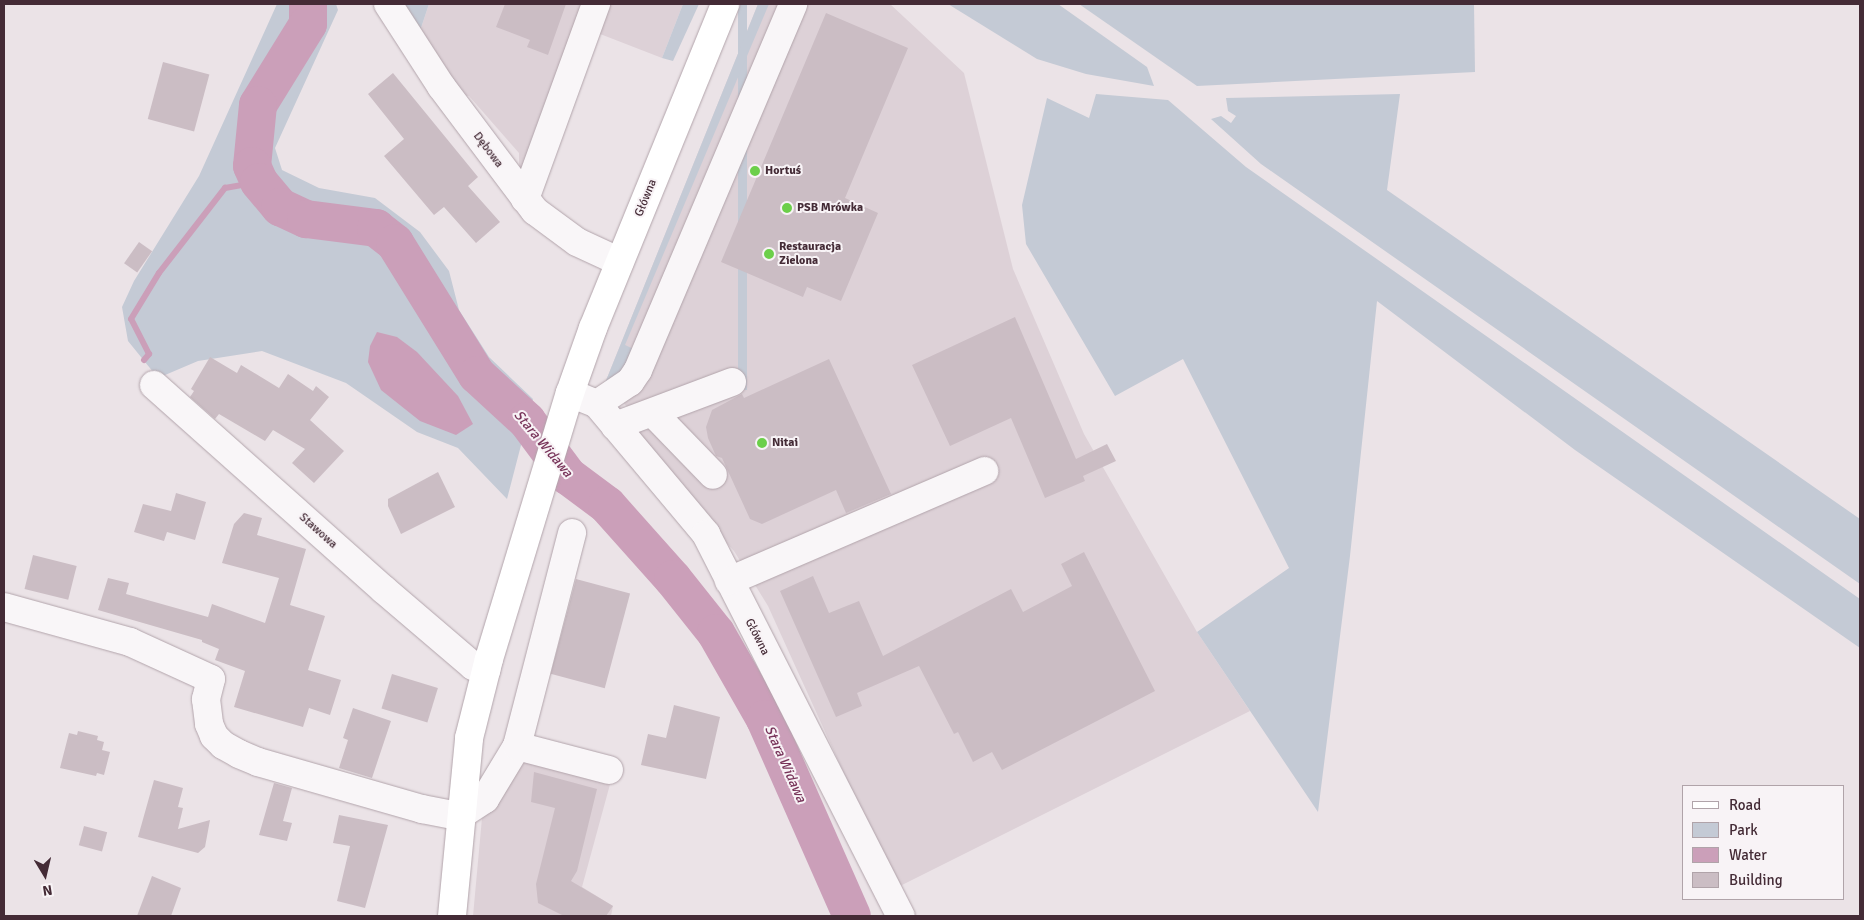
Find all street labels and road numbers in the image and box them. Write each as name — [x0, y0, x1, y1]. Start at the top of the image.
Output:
street label: Dębowa — [470, 129, 506, 171]
street label: Główna — [632, 177, 660, 219]
street label: Stawowa — [296, 510, 340, 552]
street label: Główna — [742, 616, 772, 658]

